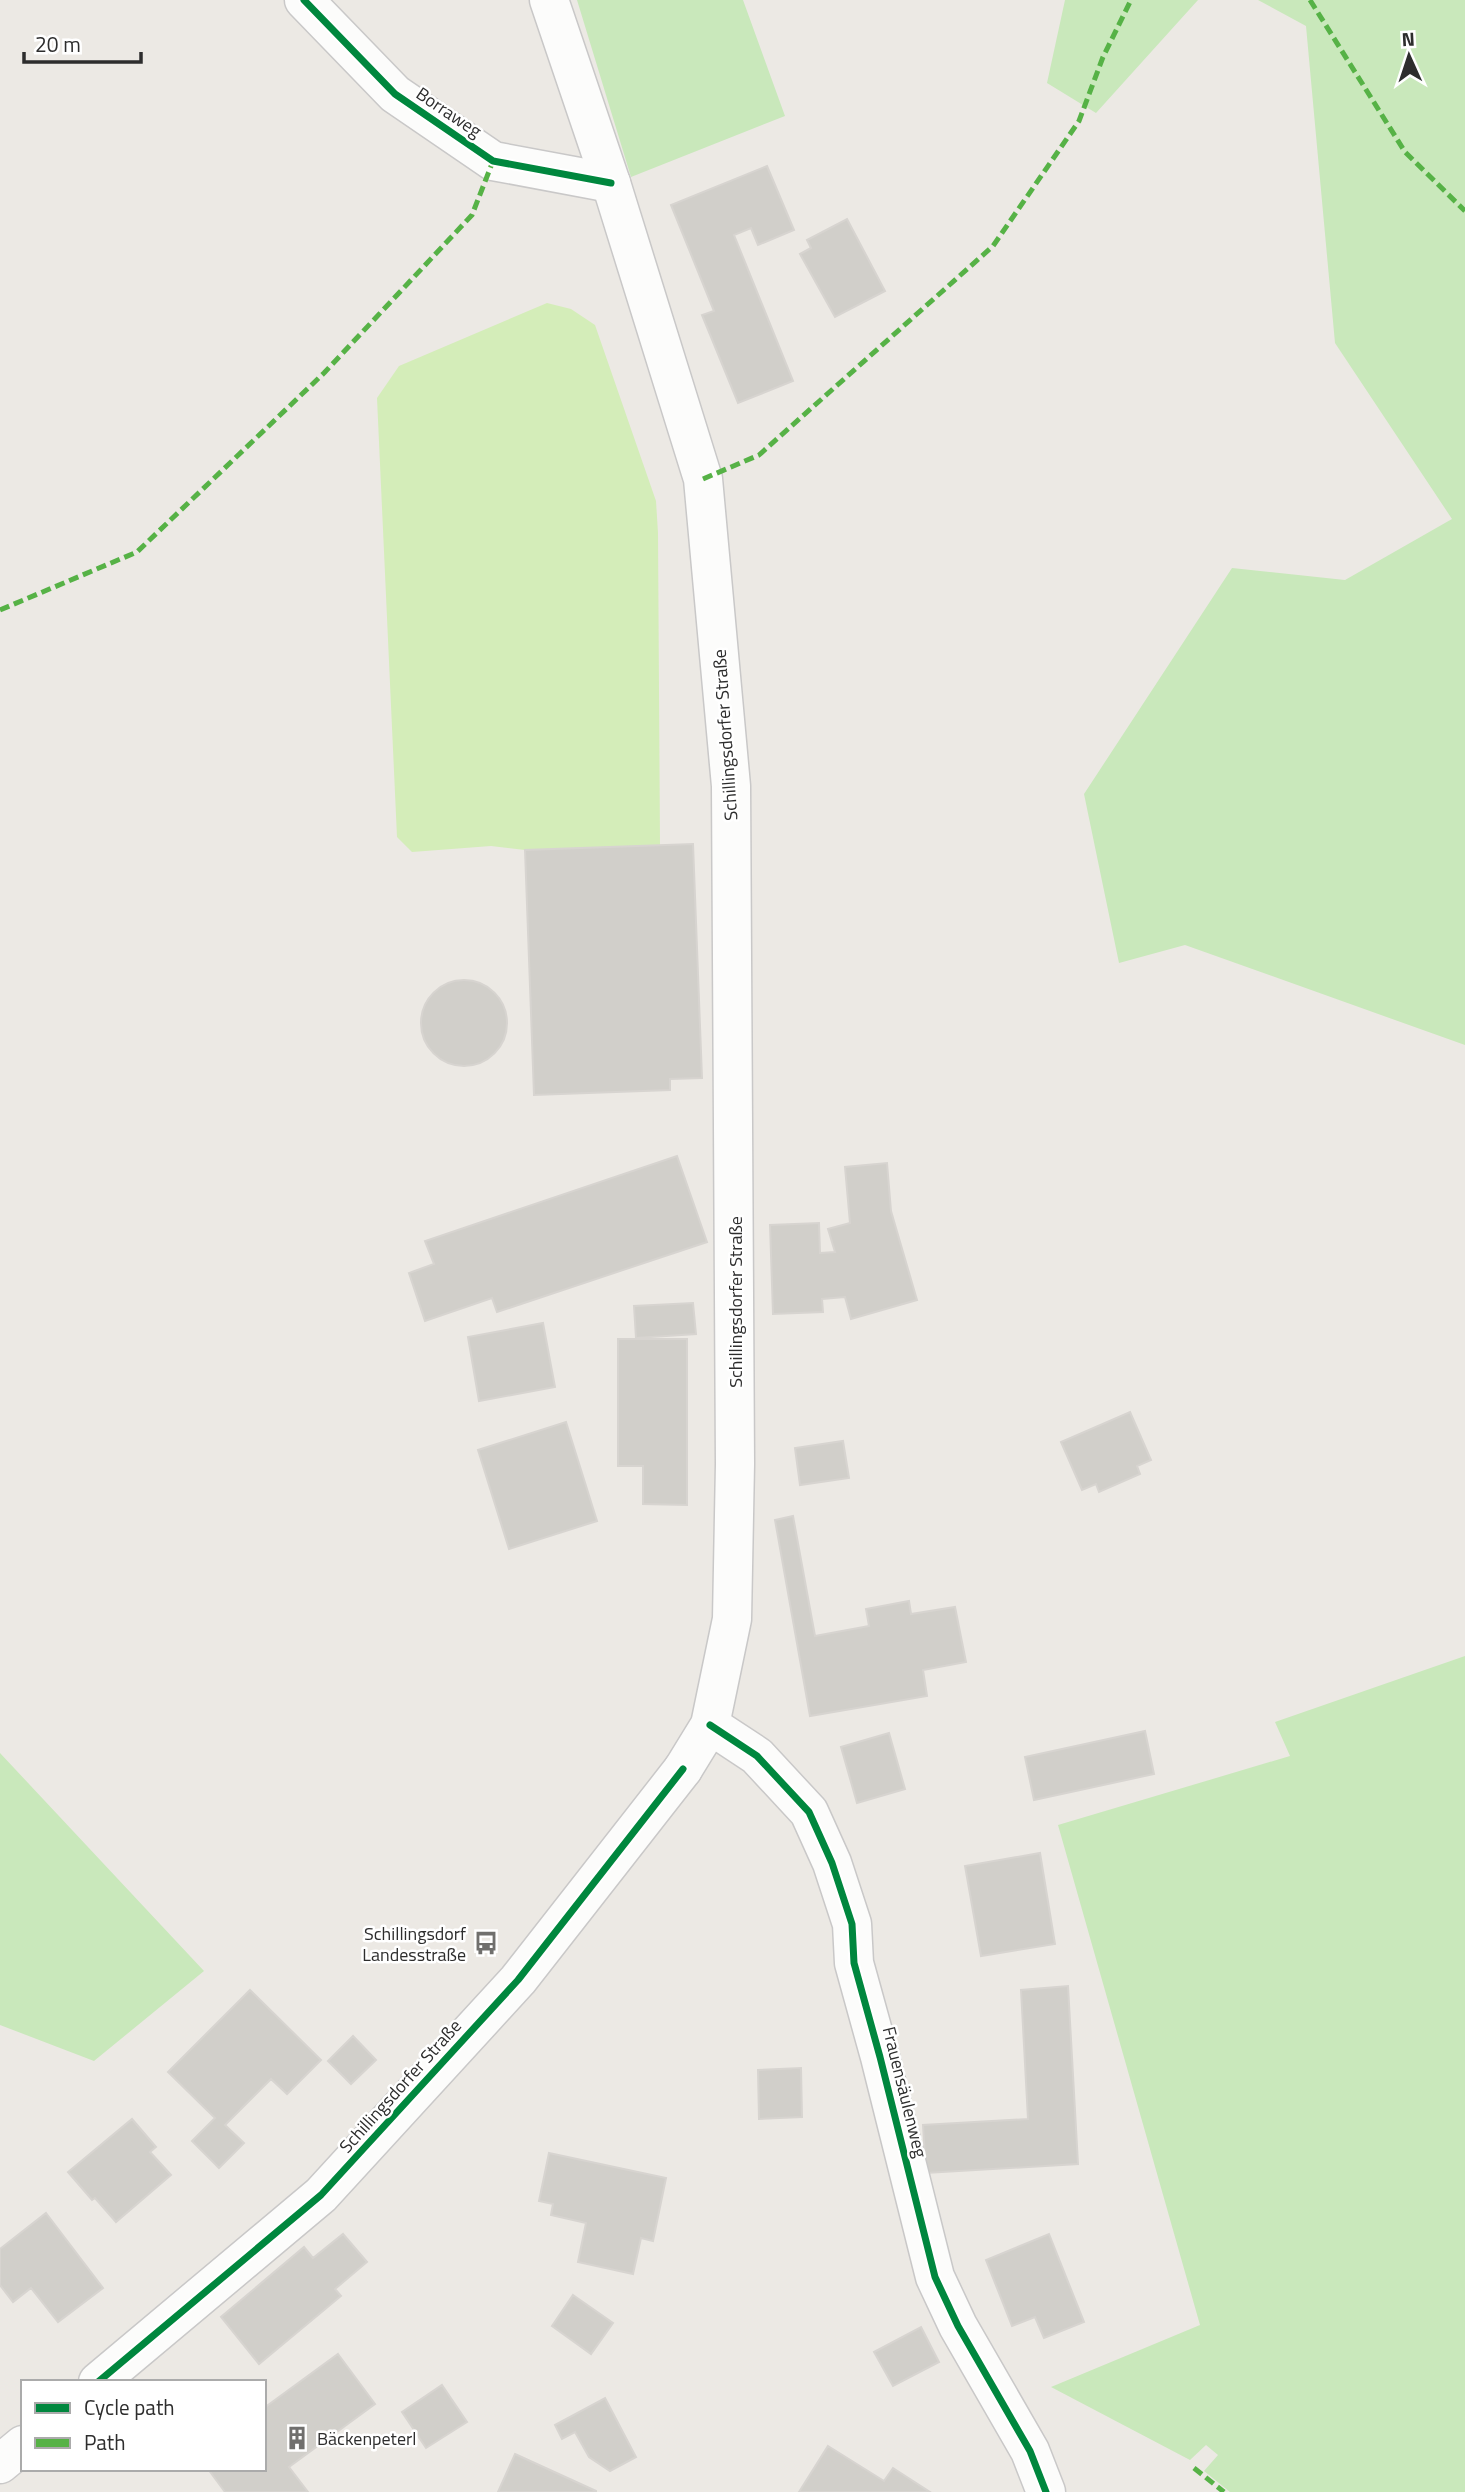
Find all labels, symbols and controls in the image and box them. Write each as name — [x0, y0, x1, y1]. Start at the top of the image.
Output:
scale bar — [24, 21, 142, 65]
north arrow — [1374, 21, 1444, 91]
text: N — [1401, 24, 1415, 53]
text: 20 m — [35, 28, 81, 60]
street label: Borraweg — [411, 80, 487, 144]
street label: Schillingsdorfer Straße — [706, 648, 744, 822]
street label: Schillingsdorfer Straße — [722, 1216, 749, 1388]
place label: Schillingsdorf Landesstraße — [362, 1920, 466, 1968]
bus stop icon: Schillingsdorf Landesstraße — [472, 1929, 500, 1957]
street label: Schillingsdorfer Straße — [333, 2013, 467, 2159]
street label: Frauensäulenweg — [876, 2024, 934, 2160]
legend — [21, 2380, 266, 2471]
text: Cycle path — [84, 2391, 175, 2423]
building icon: Bäckenpeterl — [283, 2424, 311, 2452]
place label: Bäckenpeterl — [317, 2425, 416, 2452]
text: Path — [84, 2426, 126, 2458]

